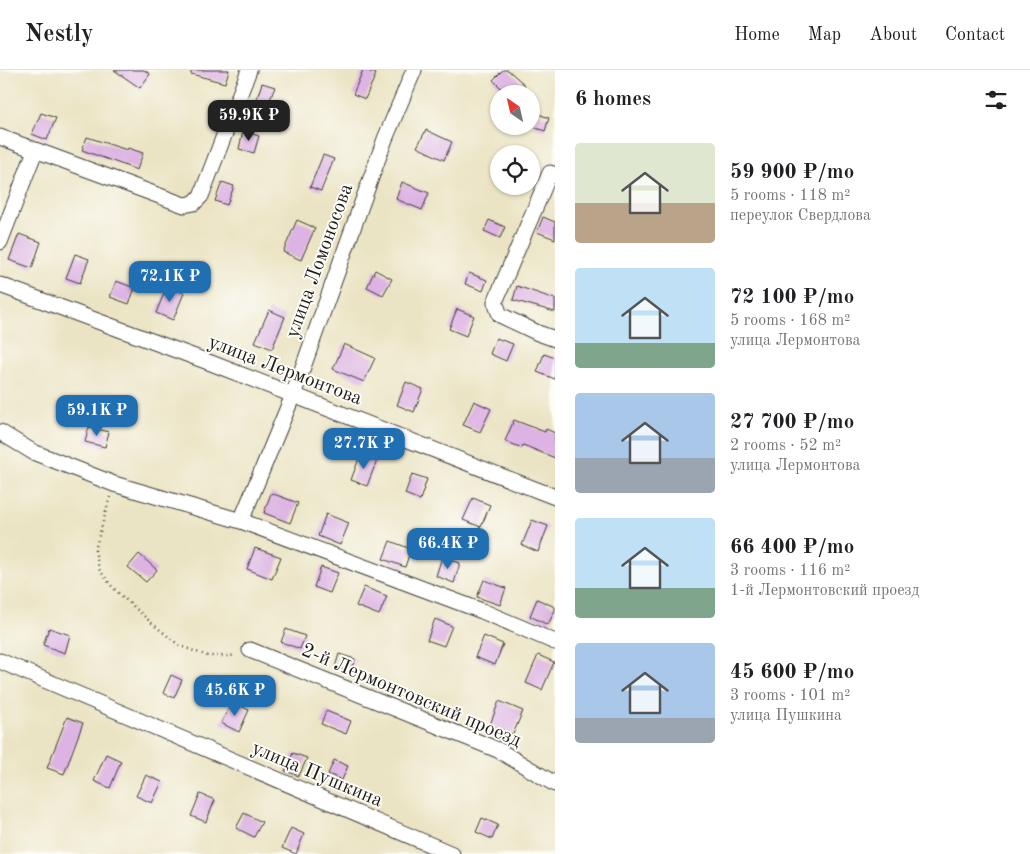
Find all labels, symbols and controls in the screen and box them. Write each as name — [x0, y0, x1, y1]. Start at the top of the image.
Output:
text: Nestly — [25, 23, 94, 47]
text: Home — [734, 26, 780, 44]
text: Map — [808, 26, 841, 44]
text: About — [869, 26, 917, 44]
text: Contact — [945, 26, 1005, 44]
north arrow — [490, 85, 540, 135]
map controls — [490, 85, 540, 195]
icon: filters — [982, 86, 1010, 114]
text: 6 homes — [575, 89, 651, 110]
pin: 59.9K ₽ — [203, 100, 295, 142]
text: 59.9K ₽ — [219, 108, 279, 124]
button: locate — [490, 145, 540, 195]
text: 59 900 ₽/mo — [730, 162, 854, 183]
icon: home — [615, 163, 675, 223]
street label: улица Ломоносова — [283, 181, 357, 341]
text: 5 rooms · 118 m² — [730, 188, 850, 204]
text: переулок Свердлова — [730, 208, 871, 224]
pin: 72.1K ₽ — [124, 260, 216, 303]
text: 72.1K ₽ — [140, 269, 200, 285]
text: 72 100 ₽/mo — [730, 287, 854, 308]
icon: home — [615, 288, 675, 348]
text: 5 rooms · 168 m² — [730, 313, 850, 329]
street label: улица Лермонтова — [205, 332, 365, 410]
text: улица Лермонтова — [730, 333, 861, 349]
pin: 59.1K ₽ — [51, 394, 143, 437]
text: 59.1K ₽ — [67, 403, 127, 419]
text: 27 700 ₽/mo — [730, 412, 854, 433]
icon: home — [615, 413, 675, 473]
pin: 27.7K ₽ — [318, 428, 410, 470]
text: 27.7K ₽ — [334, 436, 394, 452]
text: 2 rooms · 52 m² — [730, 438, 841, 454]
text: улица Лермонтова — [730, 458, 861, 474]
pin: 66.4K ₽ — [402, 528, 494, 570]
text: 66.4K ₽ — [418, 536, 478, 552]
text: 66 400 ₽/mo — [730, 537, 854, 558]
icon: home — [615, 538, 675, 598]
text: 3 rooms · 116 m² — [730, 563, 850, 579]
text: 1-й Лермонтовский проезд — [730, 583, 919, 599]
street label: 2-й Лермонтовский проезд — [298, 641, 524, 752]
text: 45 600 ₽/mo — [730, 662, 854, 683]
icon: home — [615, 663, 675, 723]
pin: 45.6K ₽ — [189, 674, 281, 717]
text: 45.6K ₽ — [205, 683, 265, 699]
text: 3 rooms · 101 m² — [730, 688, 850, 704]
text: улица Пушкина — [730, 708, 842, 724]
street label: улица Пушкина — [249, 738, 385, 812]

